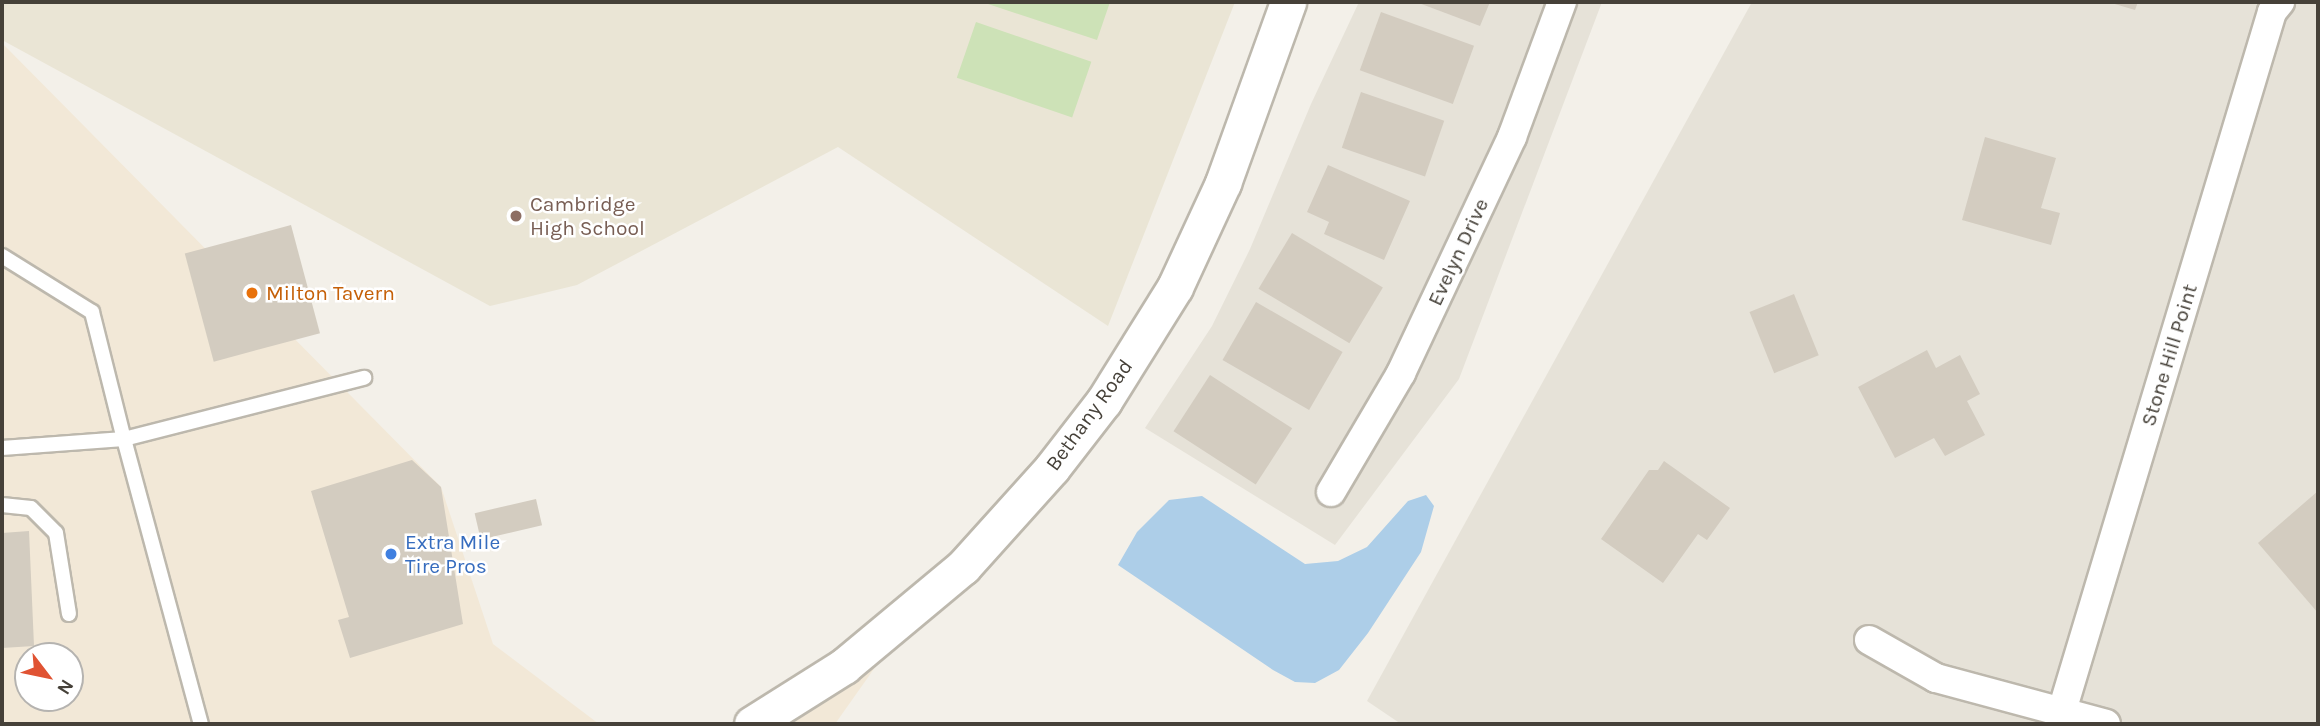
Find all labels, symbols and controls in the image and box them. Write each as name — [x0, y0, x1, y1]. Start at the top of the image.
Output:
place label: Cambridge High School — [530, 191, 645, 241]
street label: Evelyn Drive — [1422, 194, 1494, 310]
marker: Cambridge High School — [508, 208, 524, 224]
place label: Milton Tavern — [266, 280, 395, 306]
street label: Stone Hill Point — [2135, 281, 2203, 429]
marker: Milton Tavern — [244, 285, 260, 301]
street label: Bethany Road — [1040, 354, 1138, 476]
place label: Extra Mile Tire Pros — [405, 529, 500, 579]
marker: Extra Mile Tire Pros — [383, 546, 399, 562]
north arrow — [14, 642, 84, 712]
text: N — [52, 675, 78, 699]

